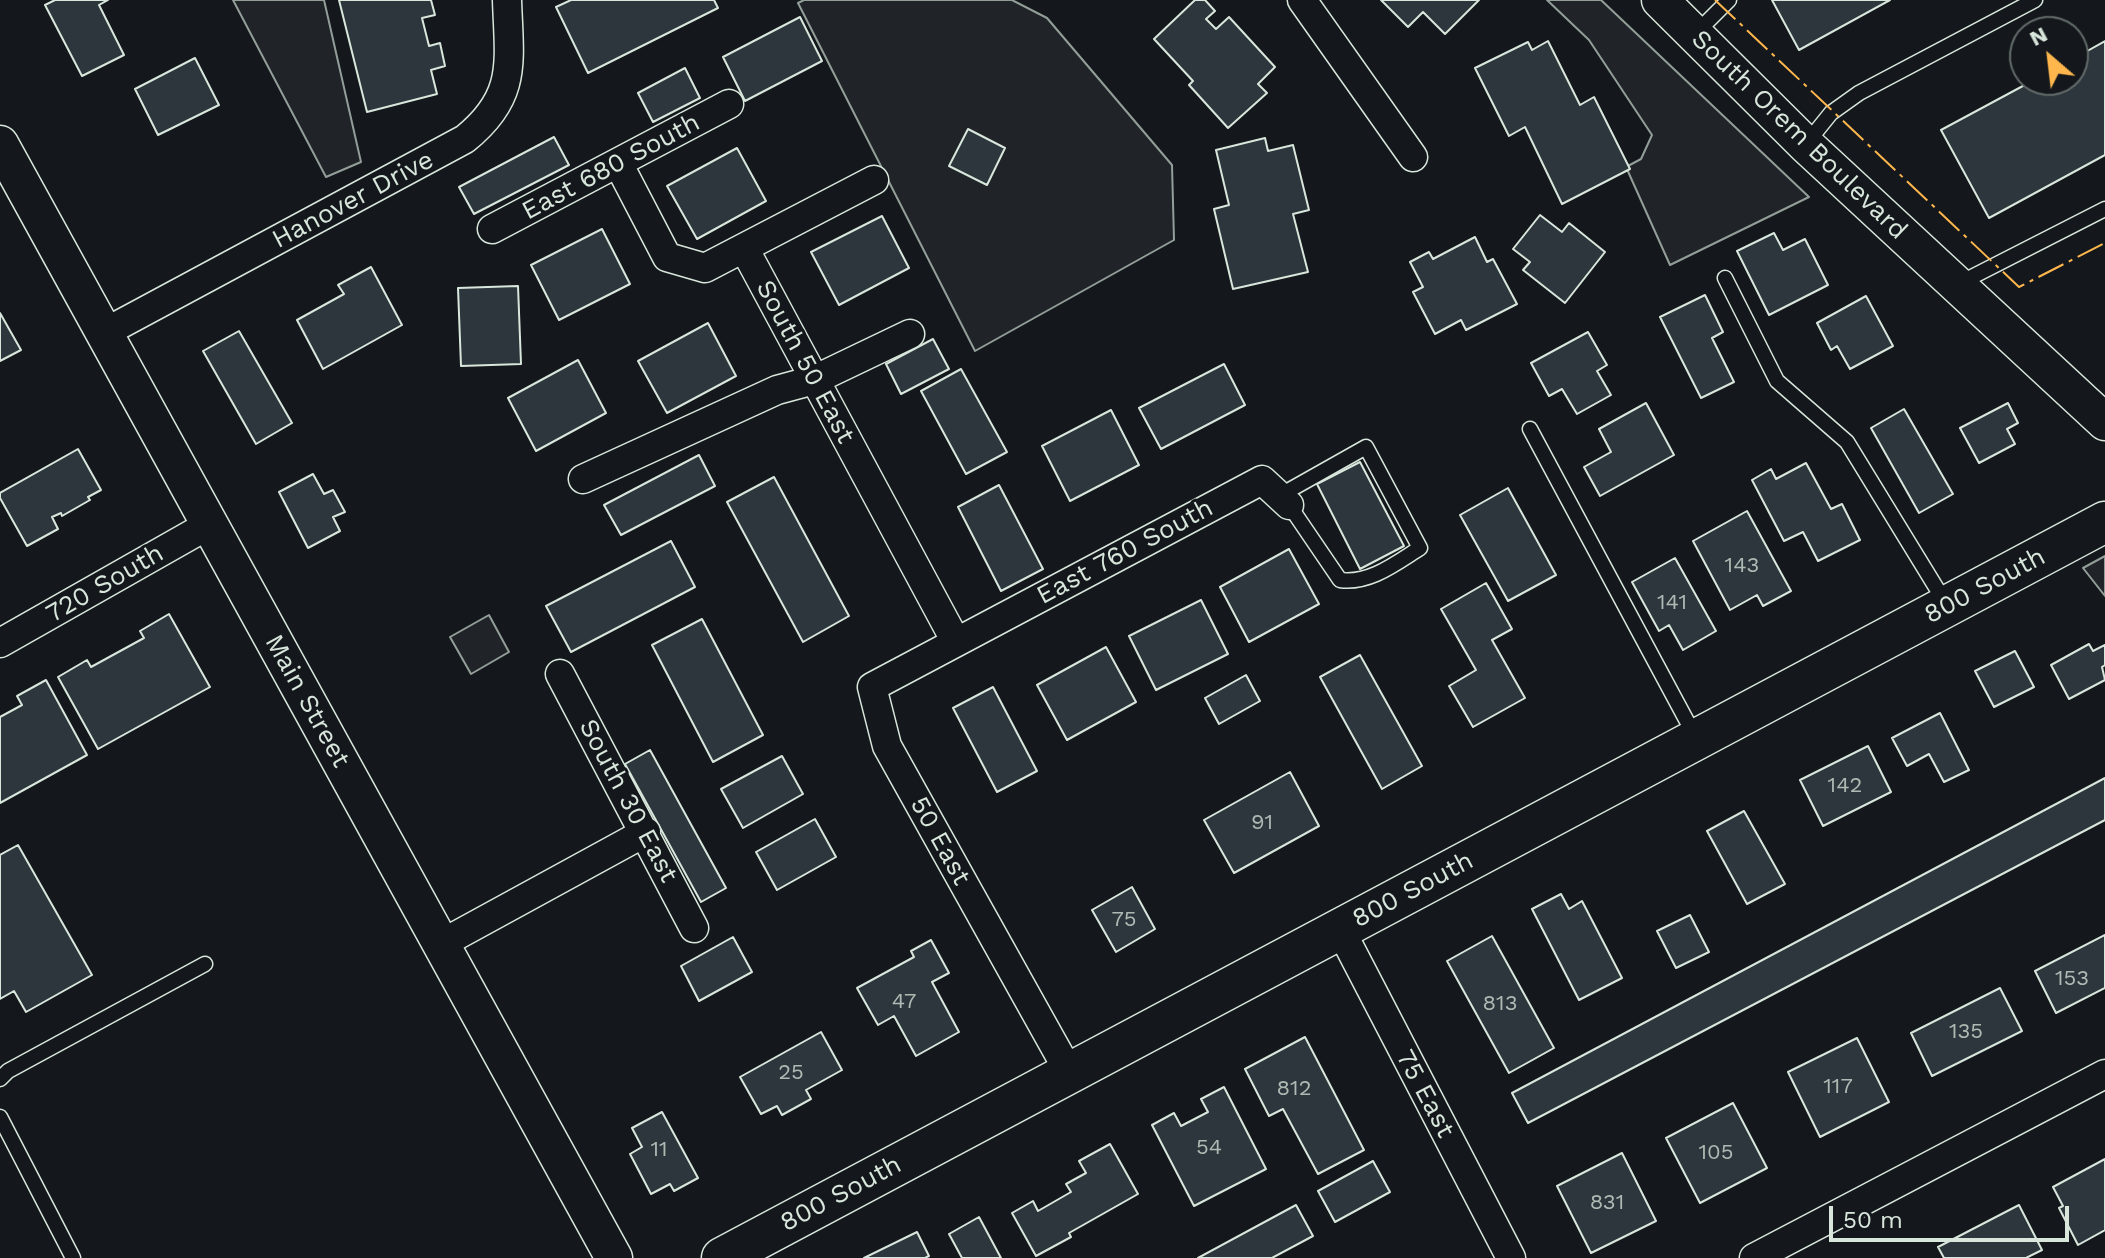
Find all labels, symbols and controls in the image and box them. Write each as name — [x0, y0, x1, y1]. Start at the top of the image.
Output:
north arrow — [2009, 16, 2089, 96]
text: N — [2025, 21, 2052, 51]
street label: South Orem Boulevard — [1685, 24, 1913, 246]
street label: East 680 South — [517, 107, 705, 227]
street label: Hanover Drive — [267, 144, 439, 256]
street label: South 50 East — [749, 275, 861, 449]
street label: East 760 South — [1032, 492, 1218, 612]
street label: 720 South — [41, 538, 169, 630]
street label: 800 South — [1919, 541, 2051, 631]
house number: 143 — [1725, 553, 1759, 579]
house number: 141 — [1657, 590, 1687, 616]
street label: Main Street — [258, 629, 356, 773]
street label: South 30 East — [572, 714, 684, 888]
house number: 142 — [1828, 773, 1862, 799]
street label: 50 East — [903, 791, 977, 891]
house number: 91 — [1251, 810, 1273, 836]
street label: 800 South — [1347, 845, 1479, 935]
house number: 75 — [1111, 907, 1137, 933]
house number: 153 — [2055, 966, 2089, 992]
house number: 47 — [892, 989, 916, 1015]
house number: 813 — [1483, 991, 1517, 1017]
house number: 135 — [1949, 1019, 1983, 1045]
street label: 75 East — [1389, 1045, 1461, 1143]
house number: 25 — [778, 1060, 804, 1086]
house number: 117 — [1823, 1074, 1853, 1100]
house number: 812 — [1277, 1076, 1311, 1102]
house number: 54 — [1196, 1135, 1222, 1161]
house number: 11 — [650, 1137, 668, 1163]
house number: 105 — [1698, 1140, 1734, 1166]
street label: 800 South — [775, 1149, 907, 1239]
house number: 831 — [1590, 1190, 1624, 1216]
scale bar — [1833, 1190, 2073, 1240]
text: 50 m — [1843, 1206, 1903, 1234]

